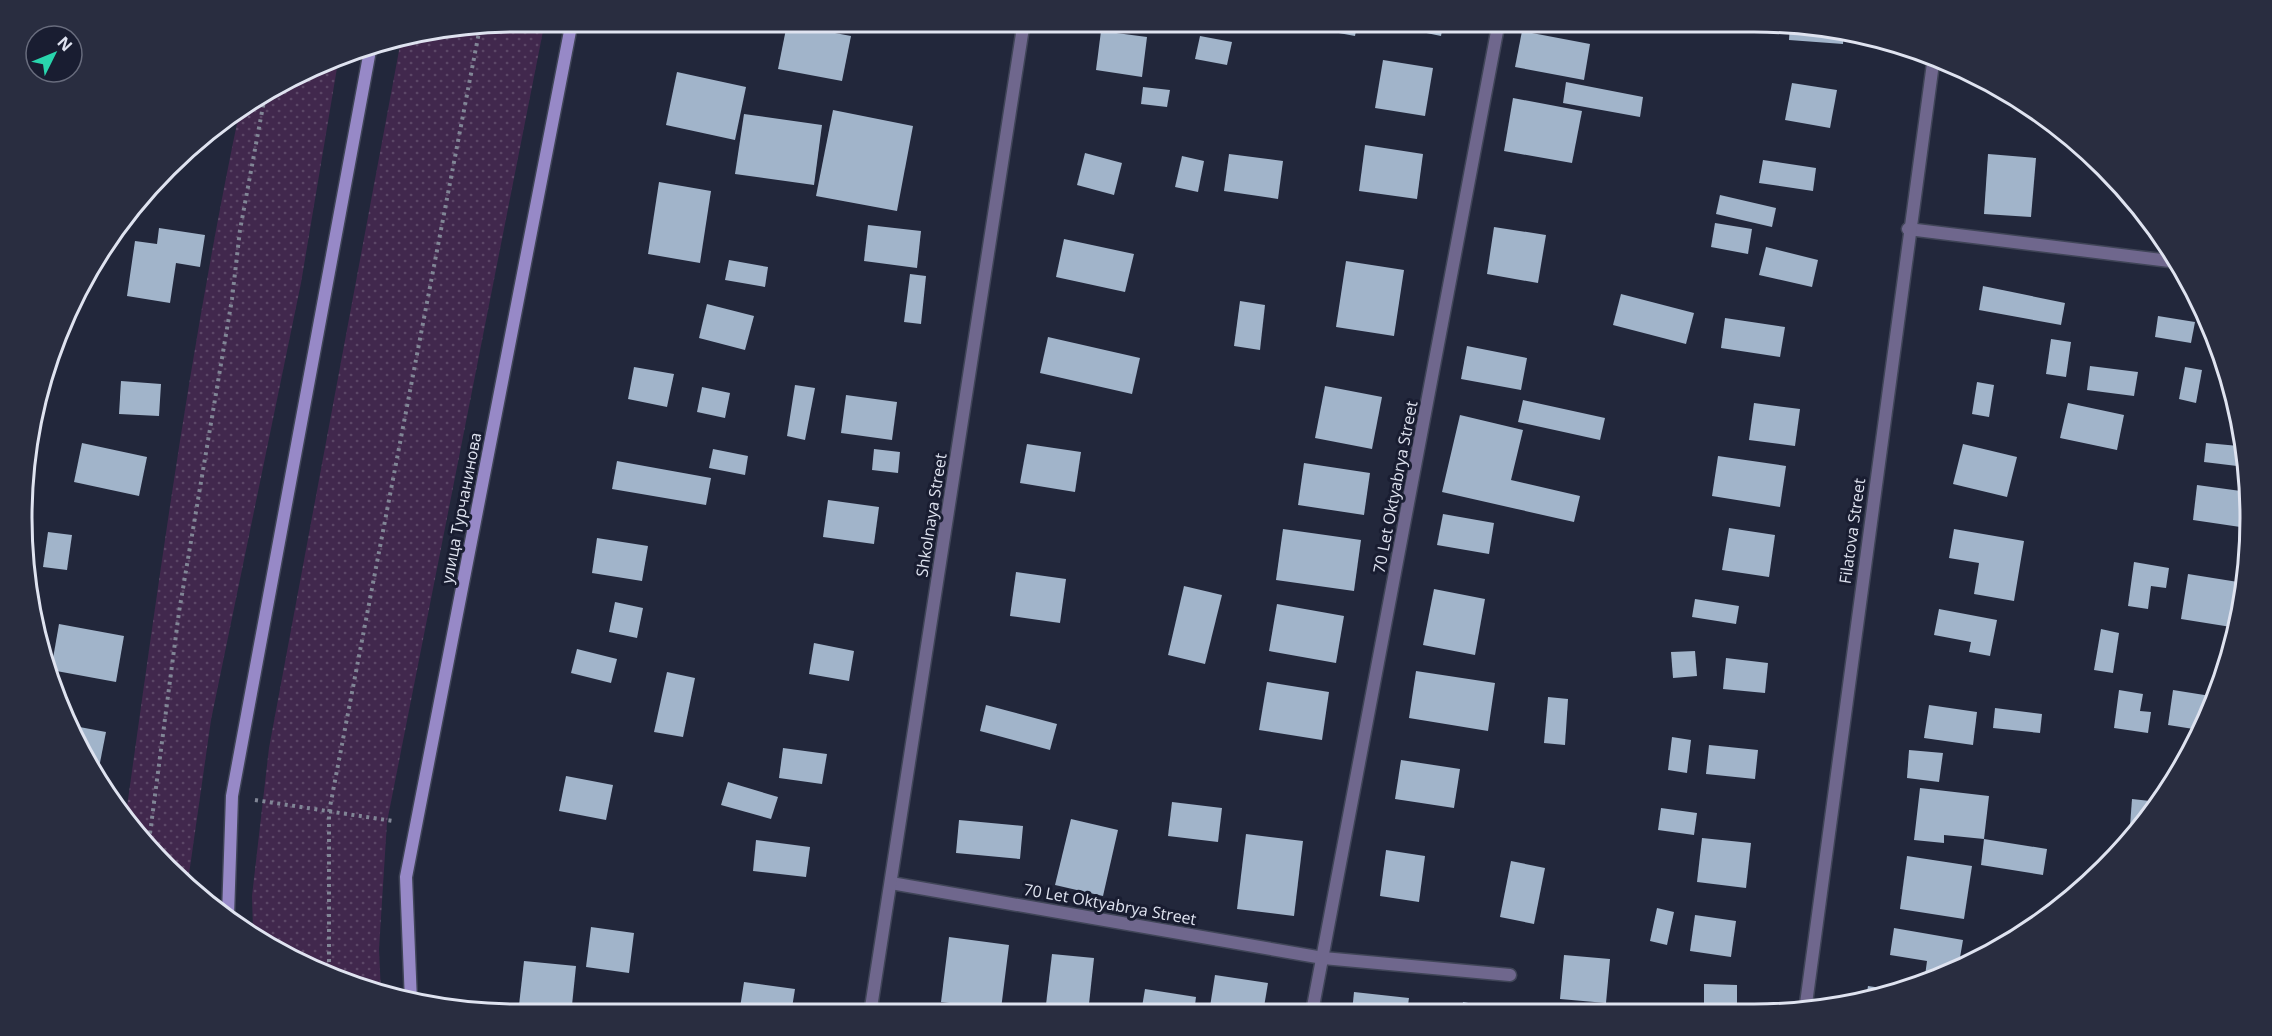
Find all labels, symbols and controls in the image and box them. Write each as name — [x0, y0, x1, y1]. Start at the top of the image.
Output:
north arrow — [24, 24, 84, 84]
text: N — [52, 32, 77, 56]
street label: 70 Let Oktyabrya Street — [1367, 399, 1423, 575]
street label: улица Турчанинова — [436, 430, 486, 586]
street label: Shkolnaya Street — [910, 451, 952, 579]
street label: Filatova Street — [1834, 477, 1870, 585]
street label: 70 Let Oktyabrya Street — [1022, 878, 1198, 930]

